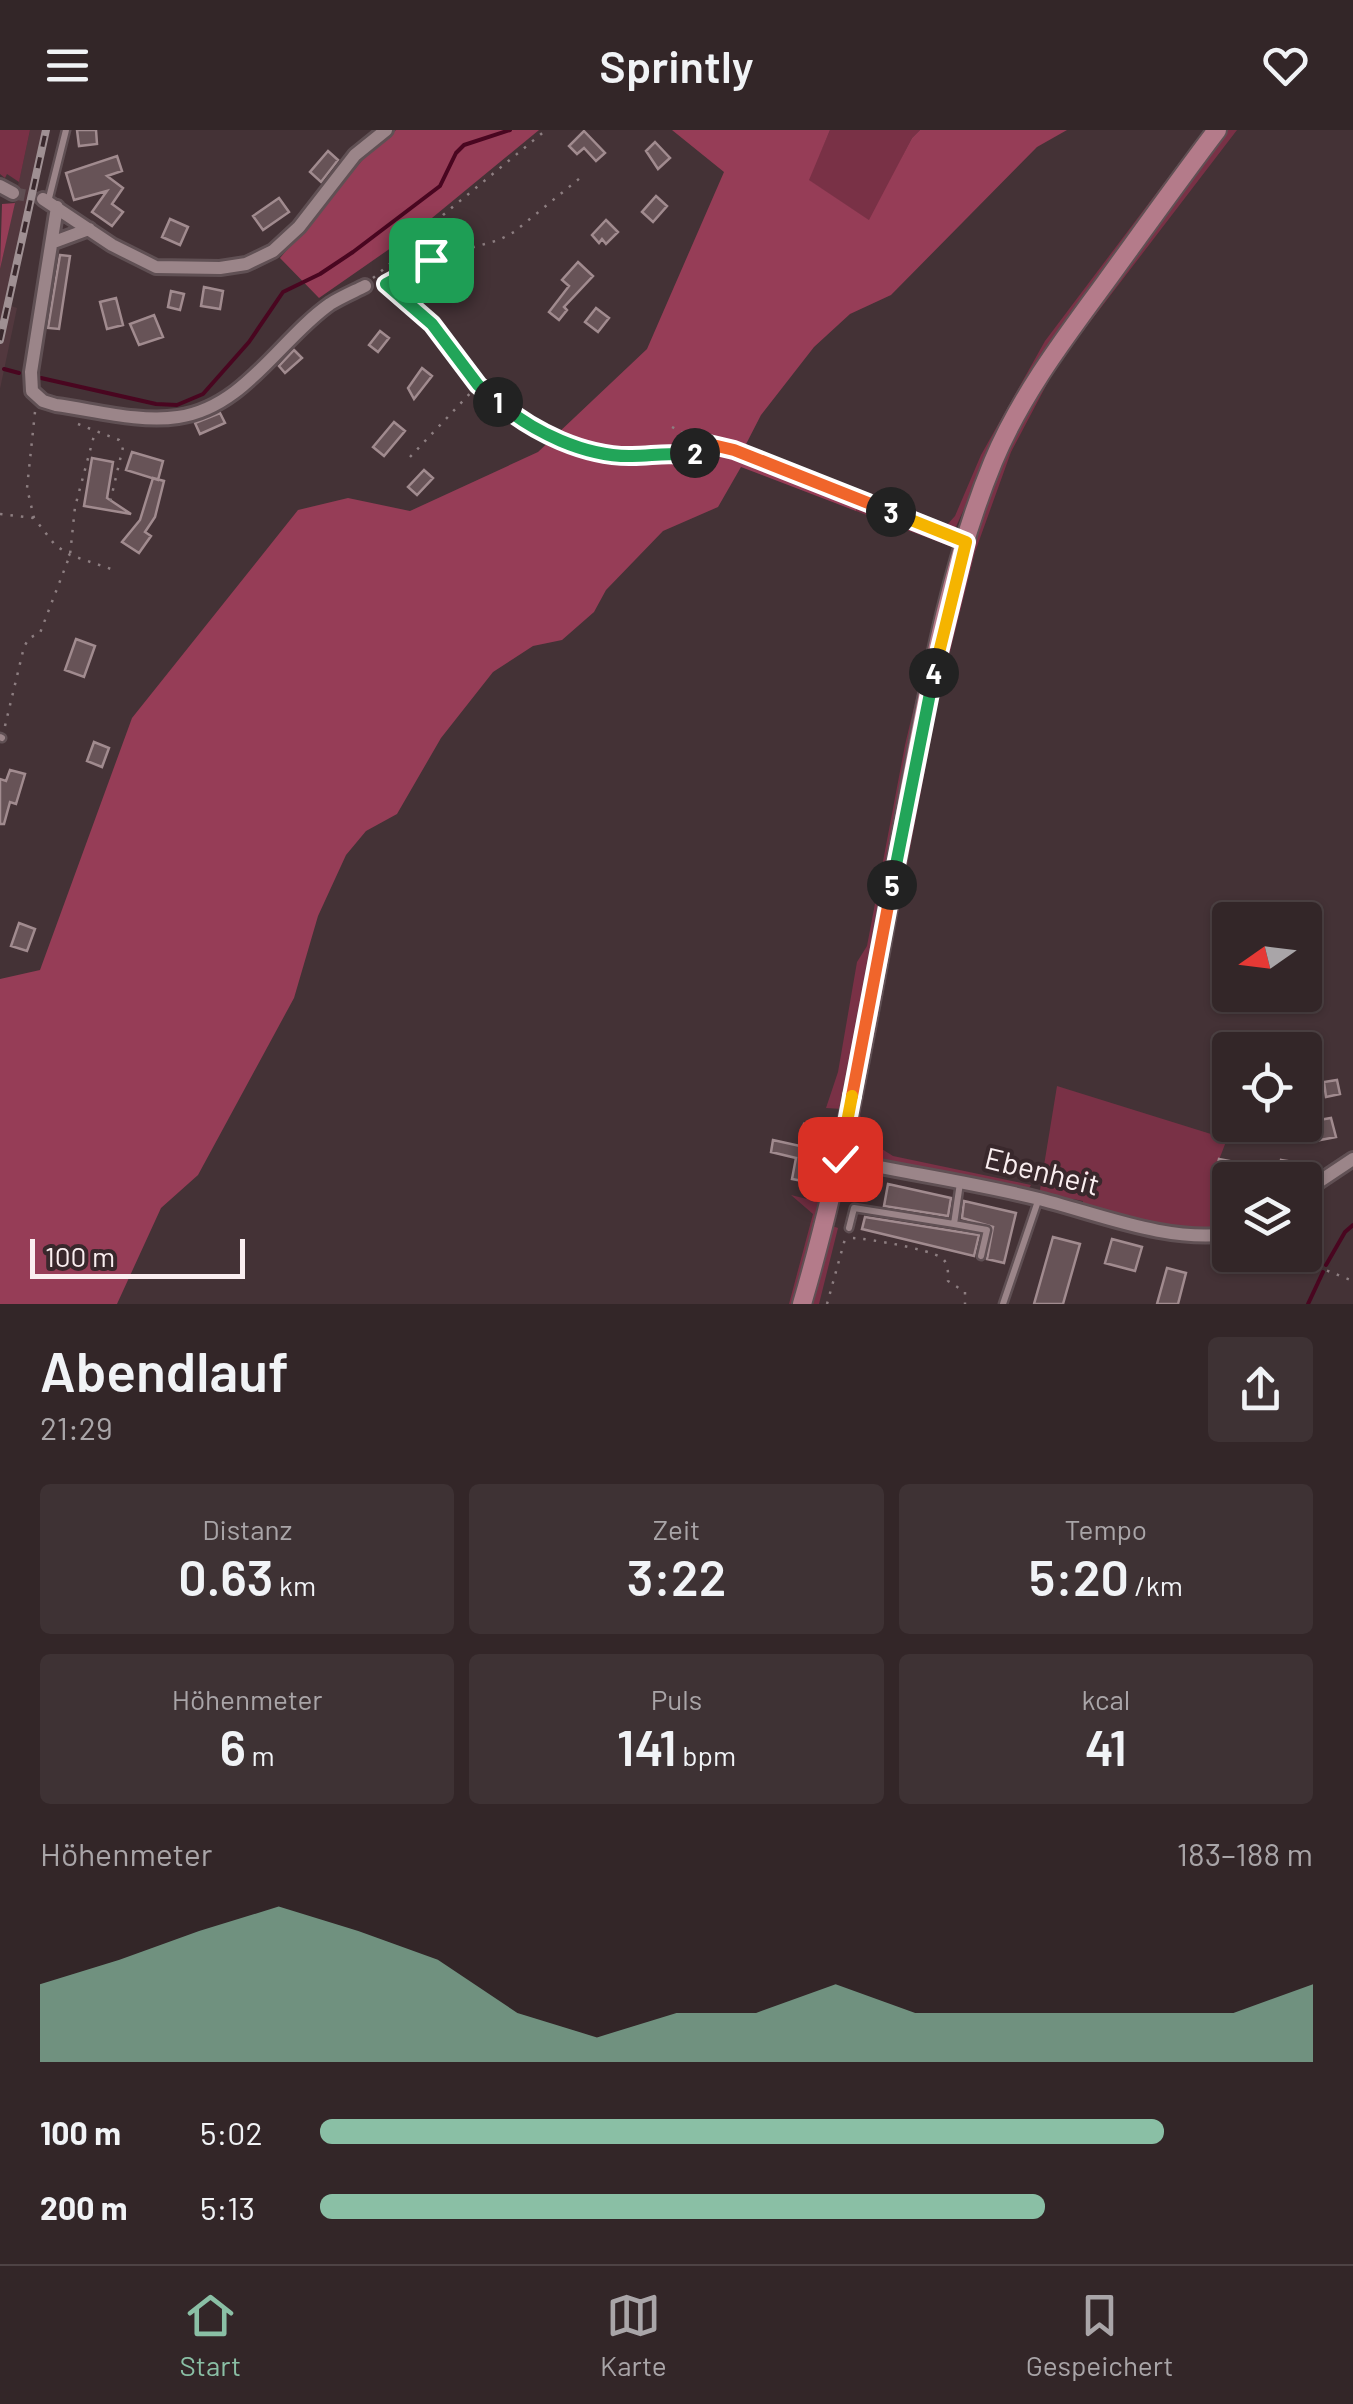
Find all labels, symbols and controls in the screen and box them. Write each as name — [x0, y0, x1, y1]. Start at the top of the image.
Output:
icon: menu — [40, 38, 95, 93]
text: Sprintly — [599, 38, 754, 92]
icon: heart — [1258, 38, 1313, 93]
pin — [389, 218, 474, 303]
icon: arrive — [404, 233, 459, 288]
pin: 1 — [473, 377, 523, 427]
text: 1 — [493, 385, 503, 419]
pin: 2 — [670, 428, 720, 478]
text: 2 — [687, 436, 703, 470]
pin: 3 — [866, 487, 916, 537]
text: 3 — [883, 495, 899, 529]
pin: 4 — [909, 648, 959, 698]
text: 4 — [926, 656, 942, 690]
pin: 5 — [867, 860, 917, 910]
text: 5 — [884, 868, 900, 902]
north arrow — [1212, 902, 1322, 1012]
map controls — [1212, 902, 1322, 1272]
button: locate — [1212, 1032, 1322, 1142]
pin — [798, 1117, 883, 1202]
icon: check — [813, 1132, 868, 1187]
street label: Ebenheit — [981, 1138, 1104, 1202]
button: layers — [1212, 1162, 1322, 1272]
scale bar — [30, 1234, 245, 1278]
text: 100 m — [45, 1239, 115, 1273]
text: Abendlauf — [40, 1337, 289, 1403]
button: share — [1208, 1337, 1313, 1442]
text: 21:29 — [40, 1408, 113, 1446]
text: Distanz — [202, 1512, 292, 1546]
text: Zeit — [653, 1512, 700, 1546]
text: Tempo — [1065, 1512, 1147, 1546]
text: 0.63 — [178, 1546, 273, 1606]
text: 3:22 — [627, 1546, 726, 1606]
text: 5:20 — [1029, 1546, 1129, 1606]
text: km — [273, 1568, 316, 1602]
text: /km — [1129, 1568, 1183, 1602]
text: Höhenmeter — [172, 1682, 323, 1716]
text: Puls — [651, 1682, 702, 1716]
text: kcal — [1081, 1682, 1130, 1716]
text: 6 — [220, 1716, 246, 1776]
text: 141 — [617, 1716, 677, 1776]
text: 41 — [1085, 1716, 1127, 1776]
text: m — [246, 1738, 275, 1772]
text: bpm — [677, 1738, 736, 1772]
text: Höhenmeter — [40, 1834, 212, 1872]
text: 183–188 m — [1177, 1834, 1313, 1872]
text: 100 m — [40, 2113, 121, 2151]
text: 5:02 — [200, 2113, 263, 2151]
text: 200 m — [40, 2188, 128, 2226]
text: 5:13 — [200, 2188, 255, 2226]
tab: Start — [179, 2288, 241, 2382]
tab: Karte — [600, 2288, 667, 2382]
tab: Gespeichert — [1026, 2288, 1173, 2382]

